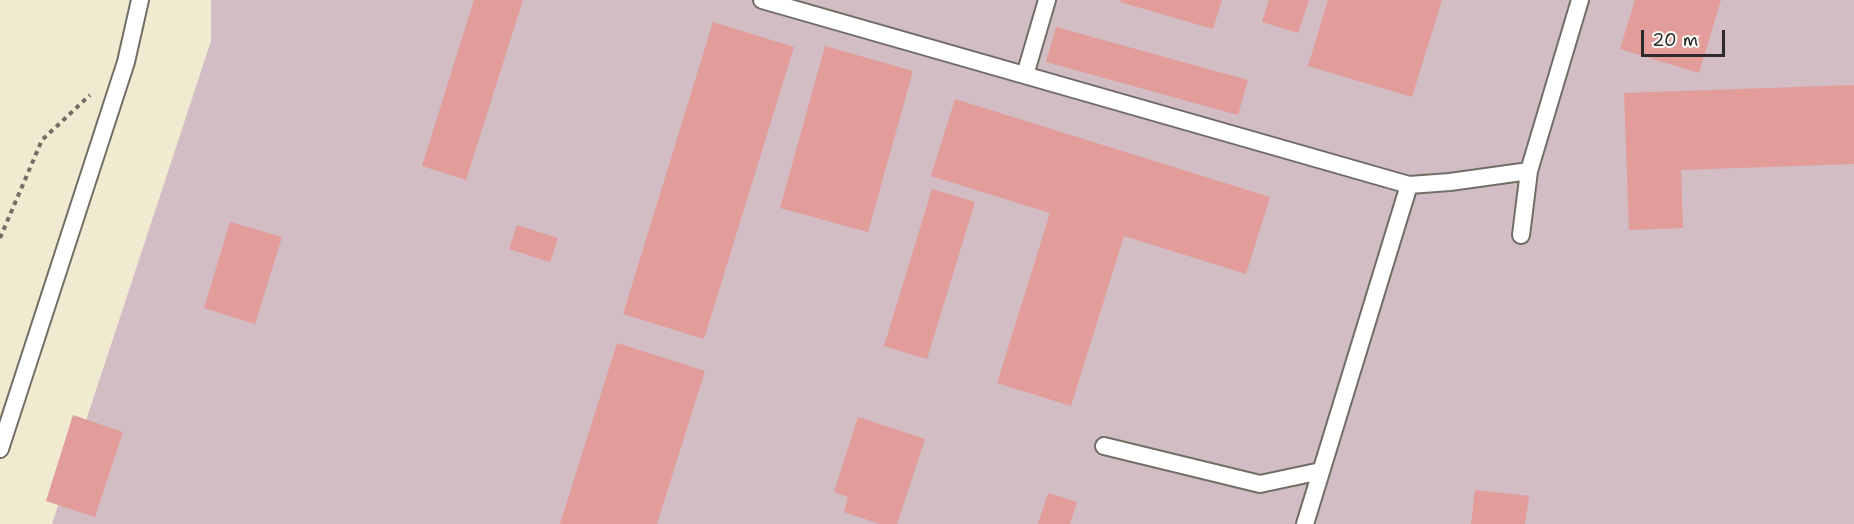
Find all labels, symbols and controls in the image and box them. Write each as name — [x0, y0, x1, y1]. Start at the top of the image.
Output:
scale bar — [1644, 18, 1728, 56]
text: 20 m — [1652, 28, 1698, 52]

